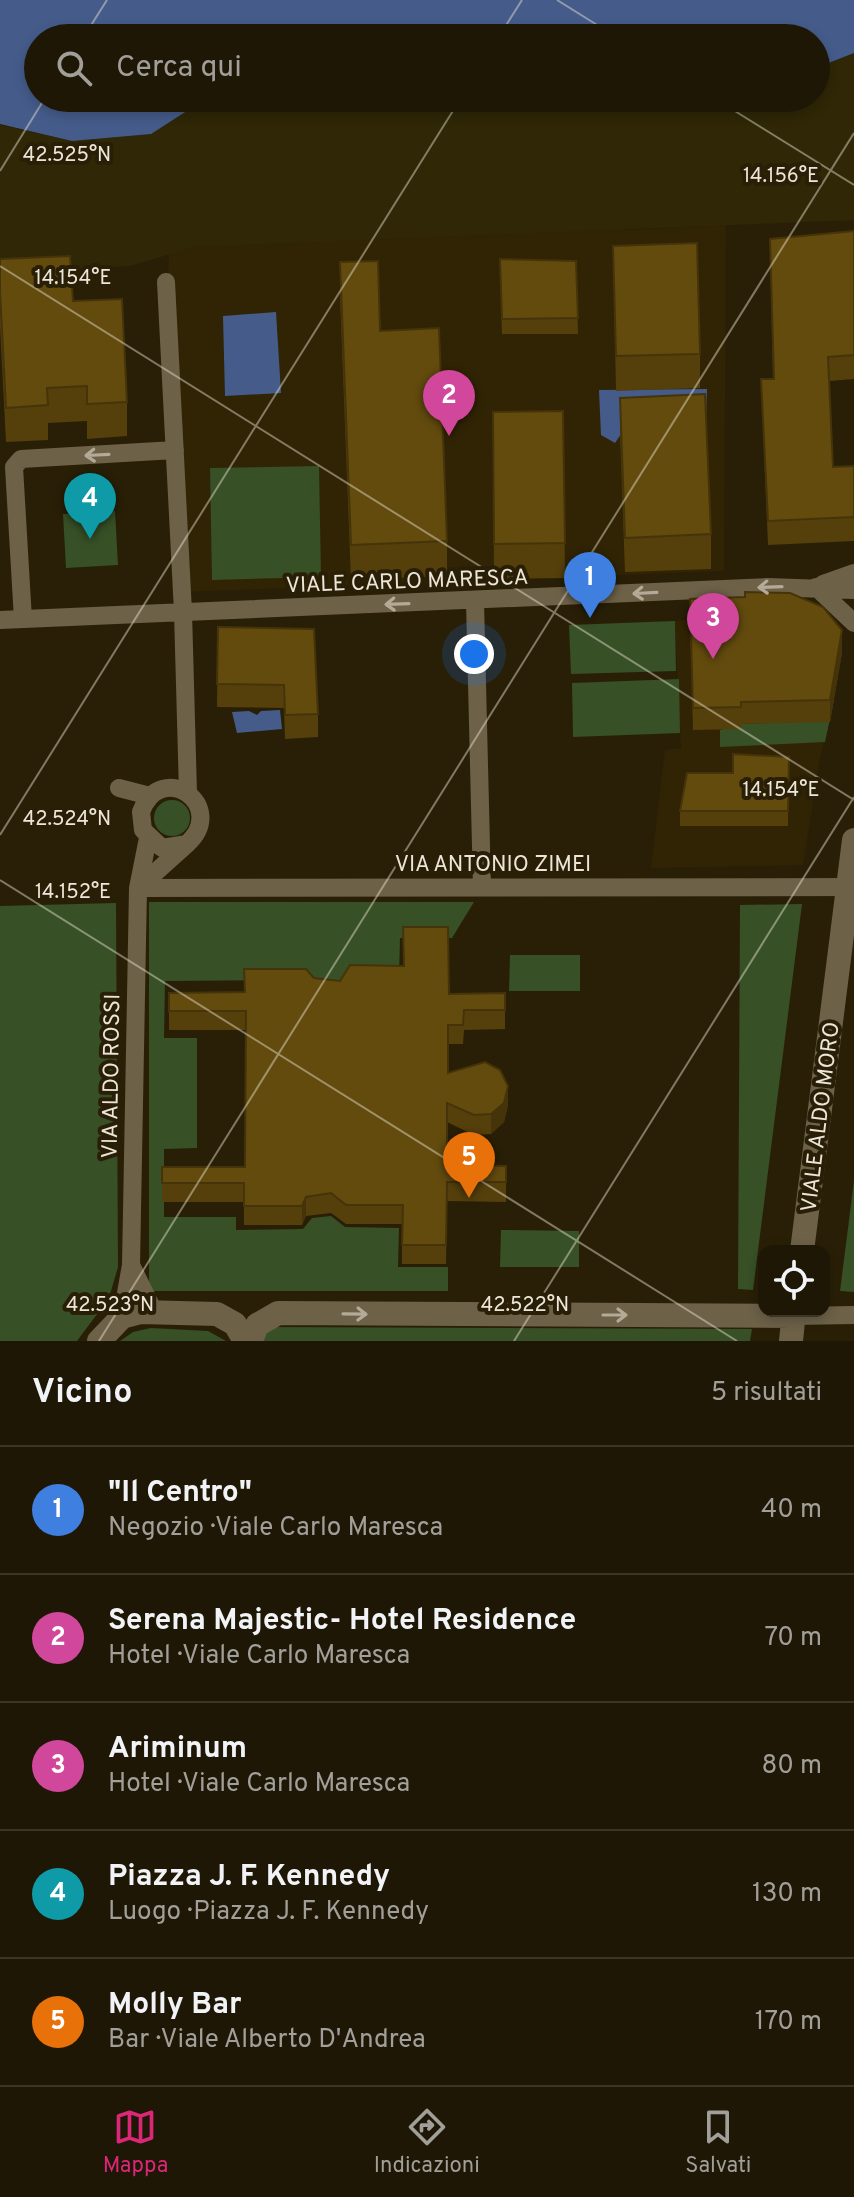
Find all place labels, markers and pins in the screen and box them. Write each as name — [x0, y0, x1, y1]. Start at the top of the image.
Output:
pin: 2 — [423, 370, 475, 436]
pin: 4 — [64, 473, 116, 539]
pin: 1 — [564, 552, 616, 618]
pin: 3 — [687, 593, 739, 659]
pin: 5 — [443, 1132, 495, 1198]

